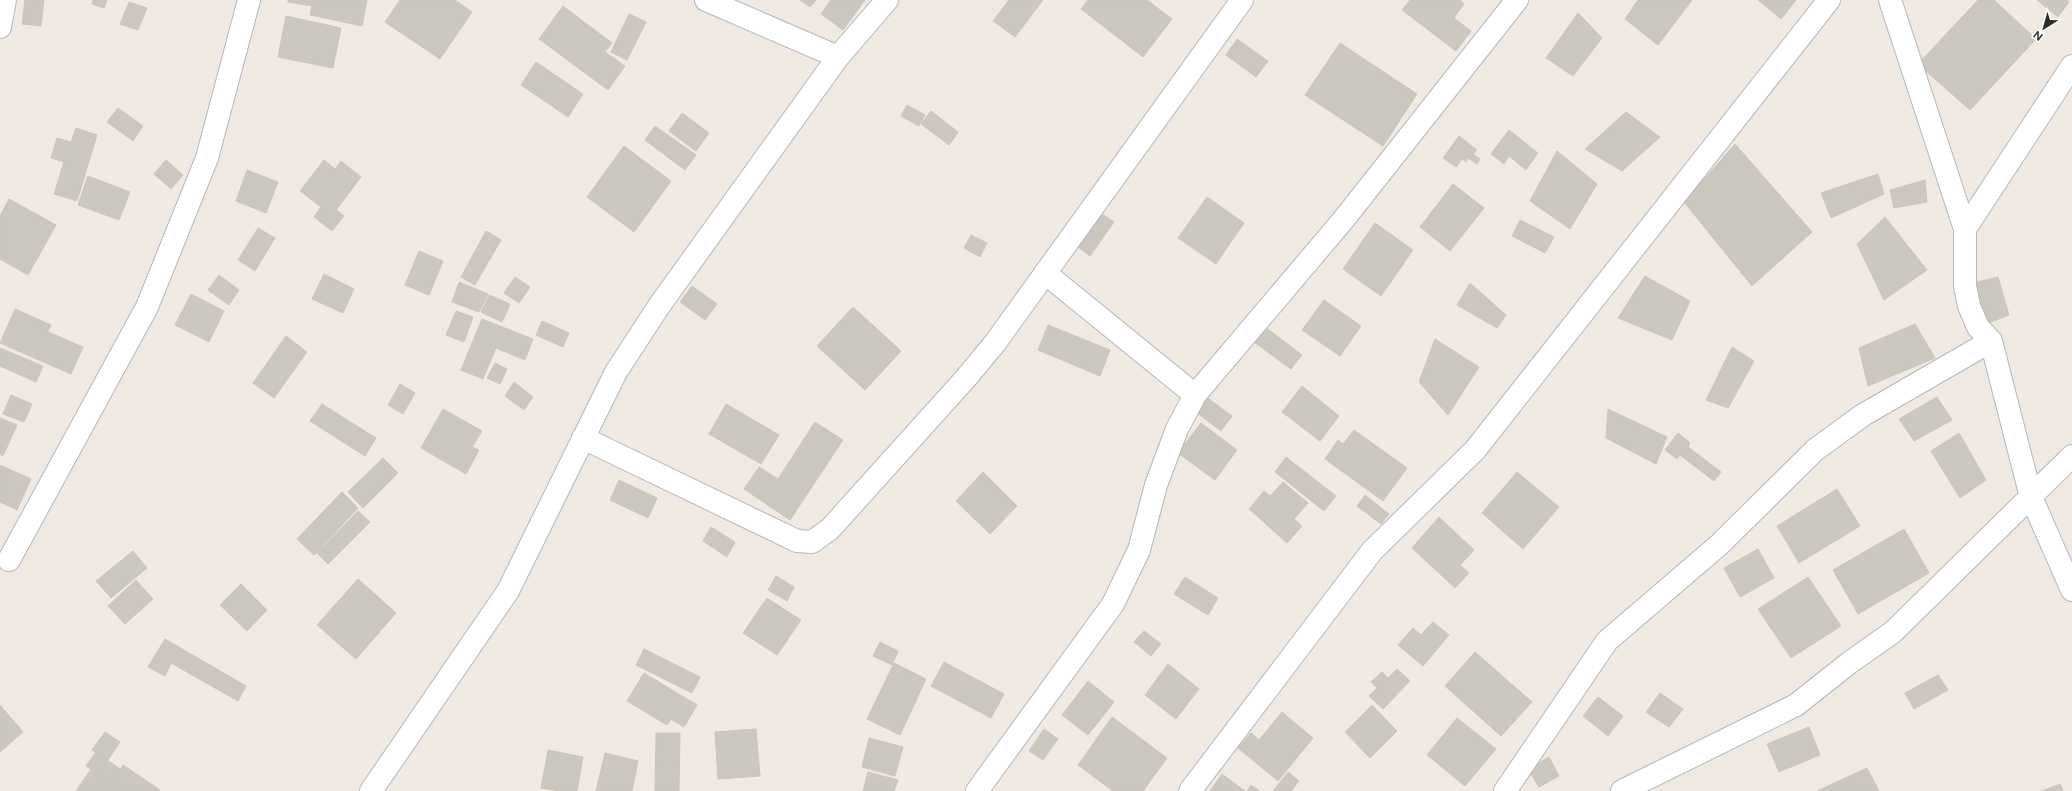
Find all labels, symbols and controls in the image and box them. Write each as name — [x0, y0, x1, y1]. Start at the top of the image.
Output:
north arrow — [2024, 8, 2064, 48]
text: N — [2031, 28, 2046, 43]

